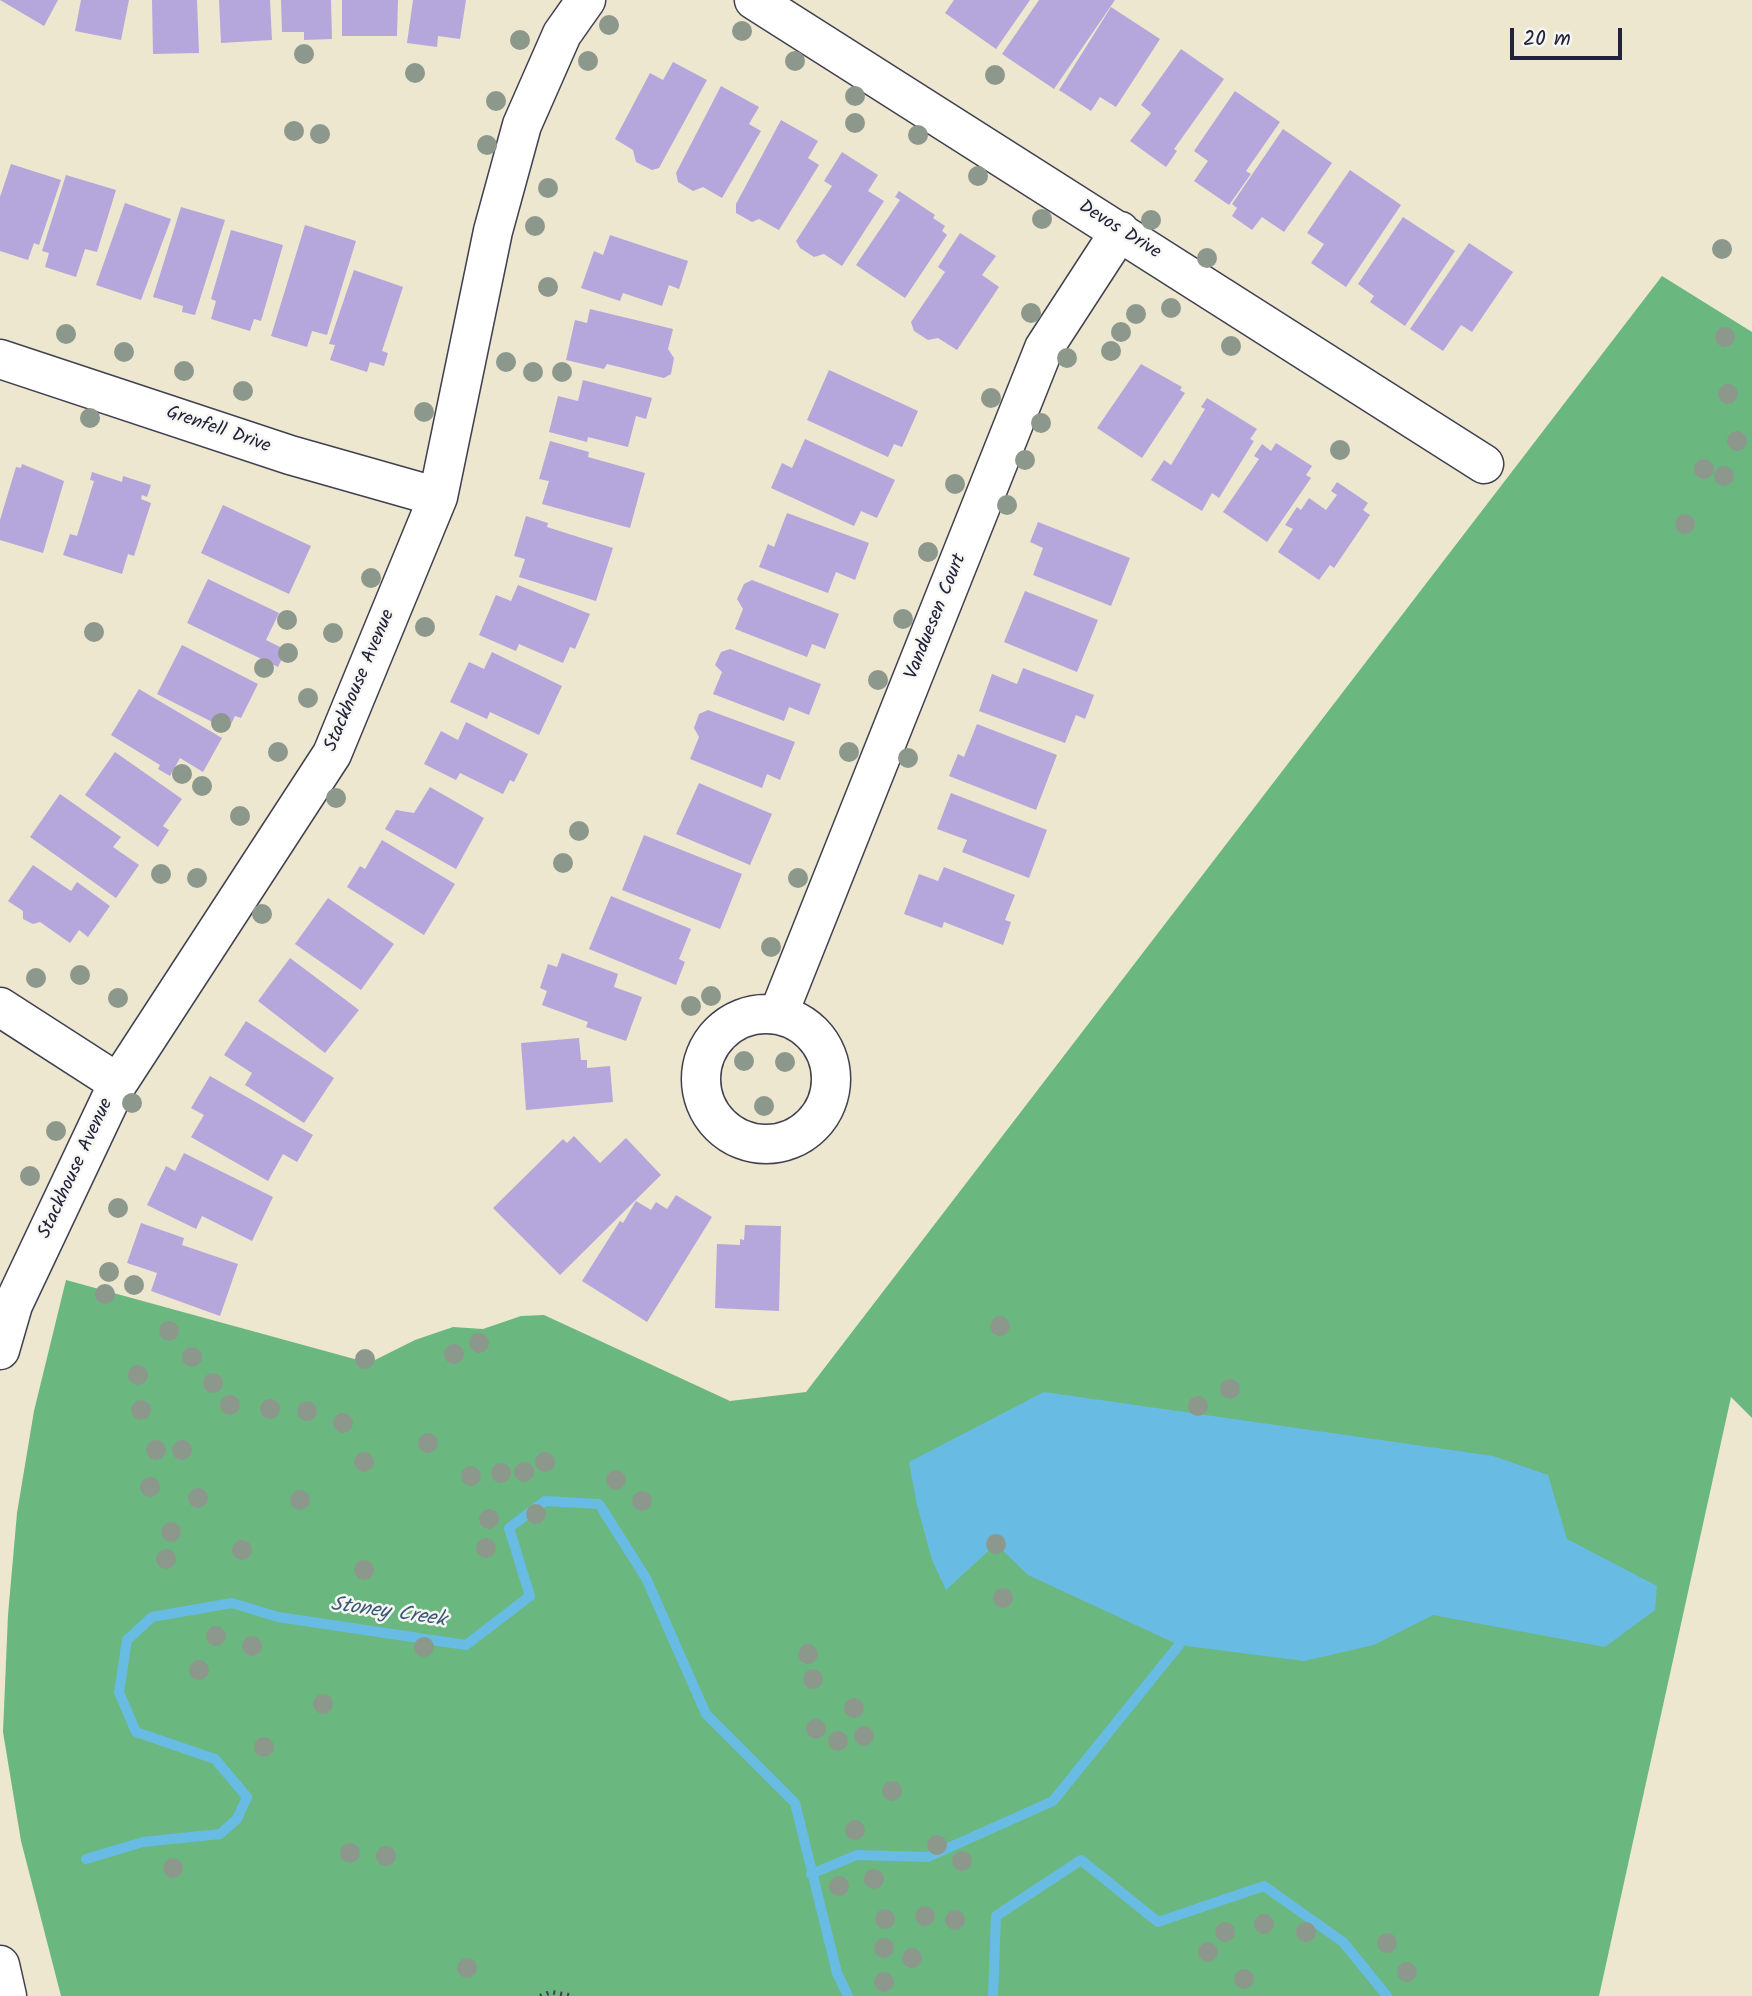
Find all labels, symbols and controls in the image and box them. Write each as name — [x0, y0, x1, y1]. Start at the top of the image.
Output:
scale bar — [1514, 14, 1626, 58]
text: 20 m — [1523, 23, 1571, 56]
street label: Devos Drive — [1074, 197, 1164, 265]
street label: Grenfell Drive — [163, 403, 273, 459]
street label: Vanduesen Court — [901, 551, 973, 683]
street label: Stackhouse Avenue — [321, 607, 401, 755]
street label: Stackhouse Avenue — [35, 1095, 119, 1243]
water label: Stoney Creek — [329, 1593, 447, 1635]

